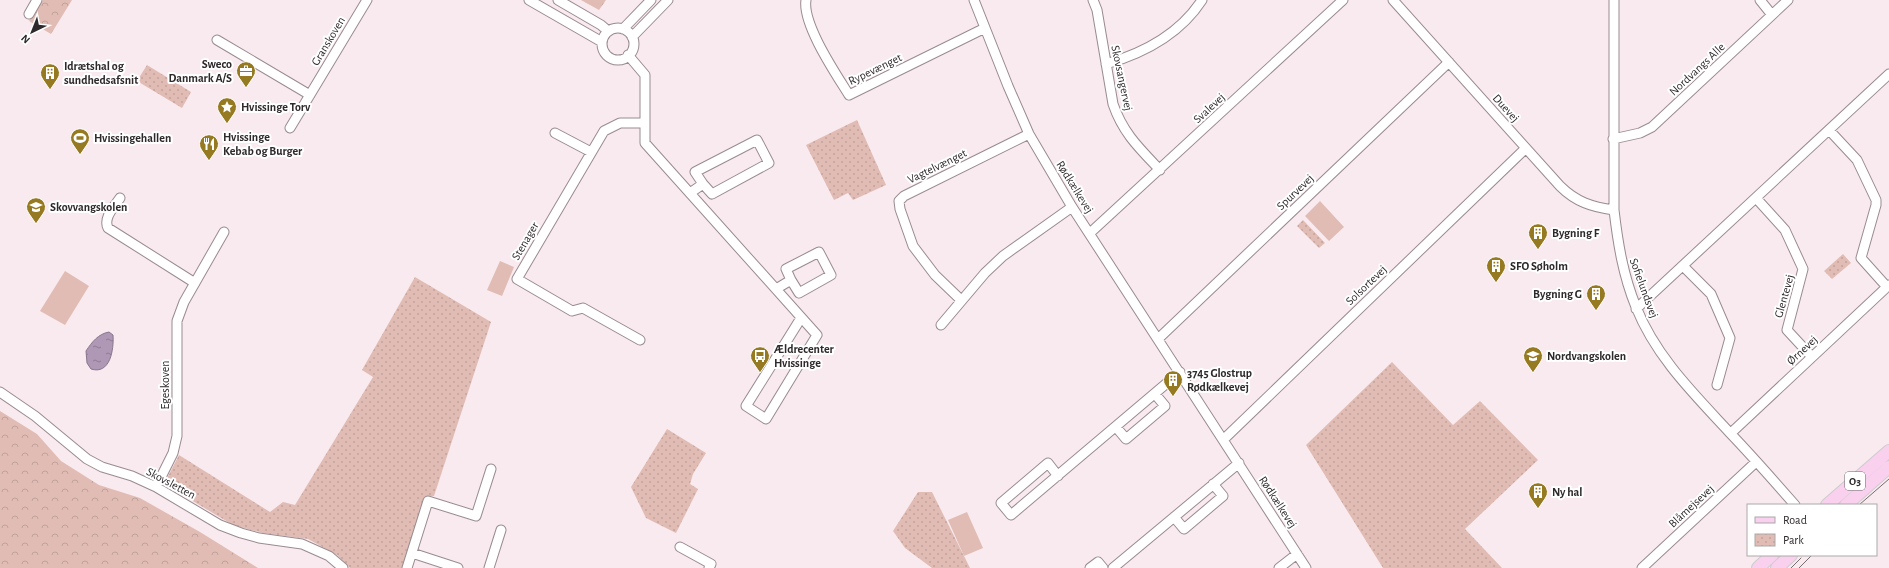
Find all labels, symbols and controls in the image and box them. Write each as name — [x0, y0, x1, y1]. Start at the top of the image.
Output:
north arrow — [12, 12, 52, 52]
street label: Granskoven — [309, 15, 347, 67]
text: N — [19, 32, 32, 46]
street label: Nordvangs Alle — [1667, 40, 1727, 98]
street label: Skovsangervej — [1108, 44, 1135, 112]
street label: Rypevænget — [846, 51, 904, 88]
place label: Sweco Danmark A/S — [168, 58, 232, 84]
place label: Idrætshal og sundhedsafsnit — [64, 60, 138, 86]
office icon: Sweco Danmark A/S — [235, 60, 257, 88]
building icon: Idrætshal og sundhedsafsnit — [39, 62, 61, 90]
street label: Svalevej — [1191, 91, 1228, 126]
street label: Duevej — [1490, 92, 1522, 125]
place icon: Hvissinge Torv — [216, 96, 238, 124]
place label: Hvissinge Torv — [241, 101, 311, 113]
sports icon: Hvissingehallen — [69, 127, 91, 155]
place label: Hvissinge Kebab og Burger — [223, 131, 303, 157]
place label: Hvissingehallen — [94, 132, 171, 144]
restaurant icon: Hvissinge Kebab og Burger — [198, 133, 220, 161]
street label: Vagtelvænget — [906, 146, 969, 185]
street label: Rødkælkevej — [1053, 159, 1096, 216]
street label: Spurvevej — [1274, 172, 1316, 213]
school or university icon: Skovvangskolen — [25, 196, 47, 224]
place label: Skovvangskolen — [50, 201, 127, 213]
street label: Stenager — [509, 220, 541, 262]
building icon: Bygning F — [1527, 222, 1549, 250]
place label: Bygning F — [1552, 227, 1600, 240]
building icon: SFO Søholm — [1485, 255, 1507, 283]
street label: Sofielundsvej — [1627, 256, 1660, 320]
place label: SFO Søholm — [1510, 260, 1568, 272]
street label: Solsortevej — [1343, 263, 1389, 308]
street label: Glentevej — [1772, 273, 1797, 319]
building icon: Bygning G — [1585, 283, 1607, 311]
place label: Bygning G — [1533, 288, 1582, 301]
street label: Ørnevej — [1784, 333, 1820, 368]
place label: Ældrecenter Hvissinge — [773, 343, 835, 369]
bus stop icon: Ældrecenter Hvissinge — [749, 345, 771, 373]
school or university icon: Nordvangskolen — [1522, 345, 1544, 373]
place label: Nordvangskolen — [1547, 350, 1626, 362]
street label: Egeskoven — [159, 361, 171, 409]
place label: 3745 Glostrup Rødkælkevej — [1187, 367, 1252, 394]
building icon: 3745 Glostrup Rødkælkevej — [1162, 369, 1184, 397]
street label: Skovsletten — [144, 465, 198, 501]
road number: O3 — [1845, 472, 1865, 490]
street label: Rødkælkevej — [1256, 474, 1299, 531]
building icon: Ny hal — [1527, 481, 1549, 509]
street label: Blåmejsevej — [1666, 482, 1717, 530]
place label: Ny hal — [1552, 486, 1583, 499]
legend — [1747, 504, 1877, 556]
text: Road — [1783, 514, 1807, 526]
text: Park — [1783, 534, 1804, 546]

